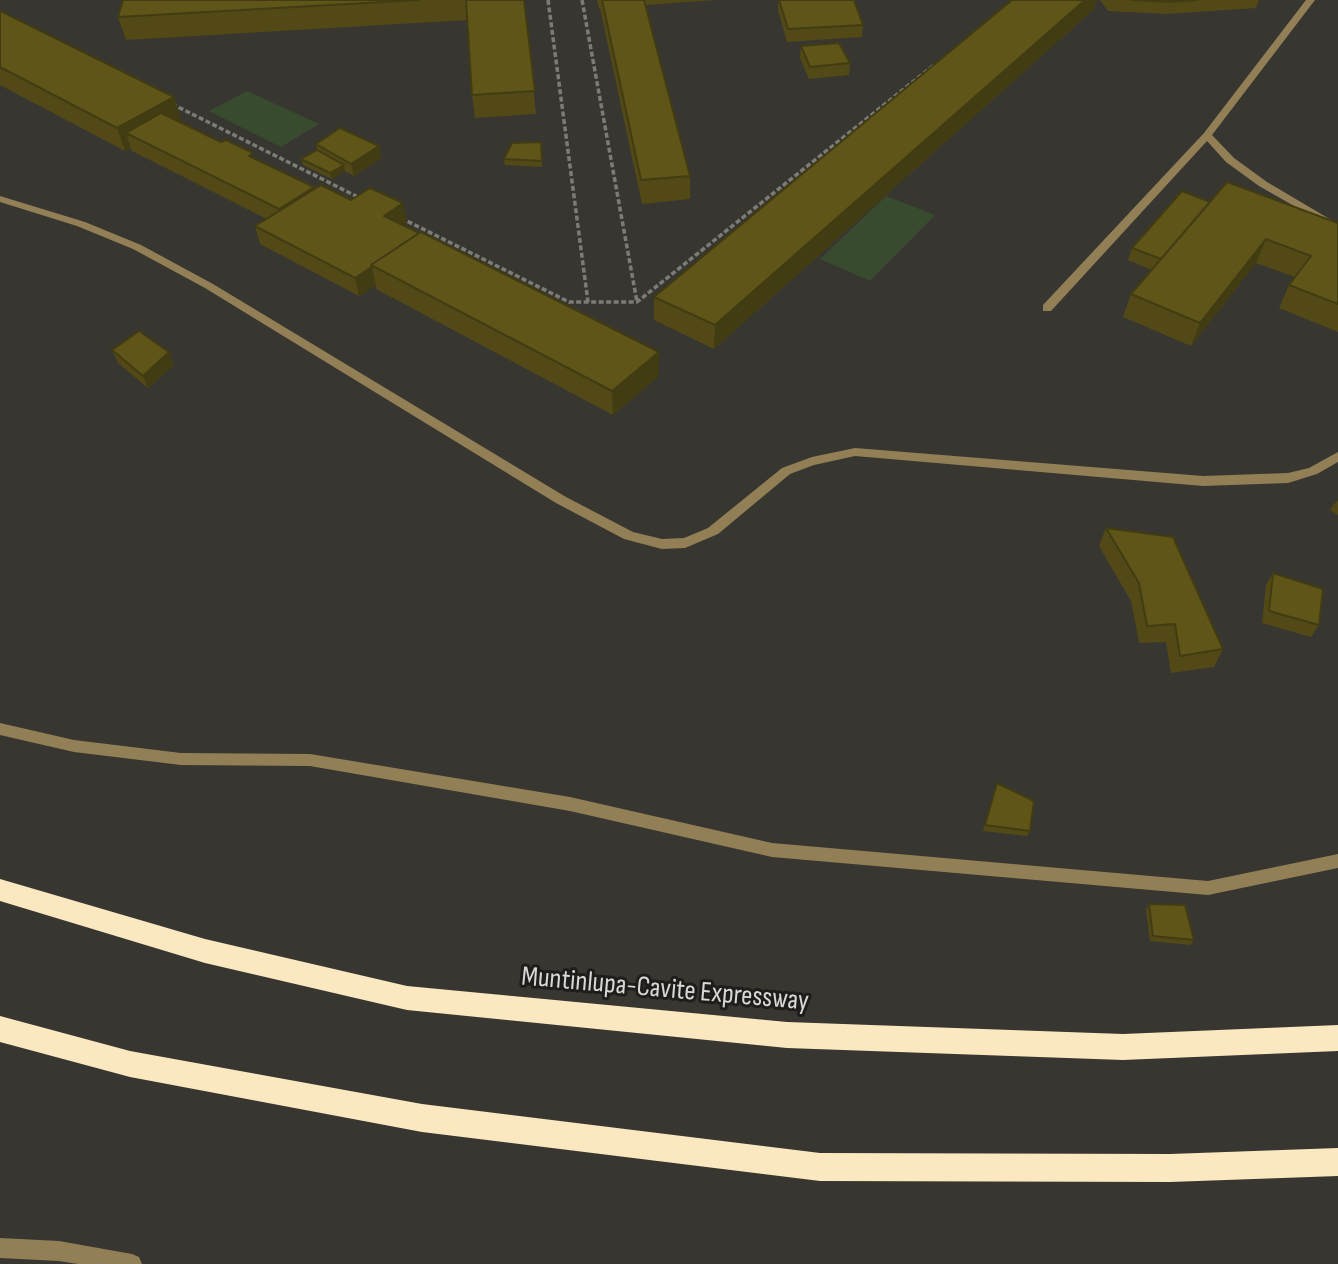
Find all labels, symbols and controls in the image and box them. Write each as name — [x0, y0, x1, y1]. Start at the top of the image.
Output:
street label: Muntinlupa-Cavite Expressway — [520, 961, 810, 1019]

